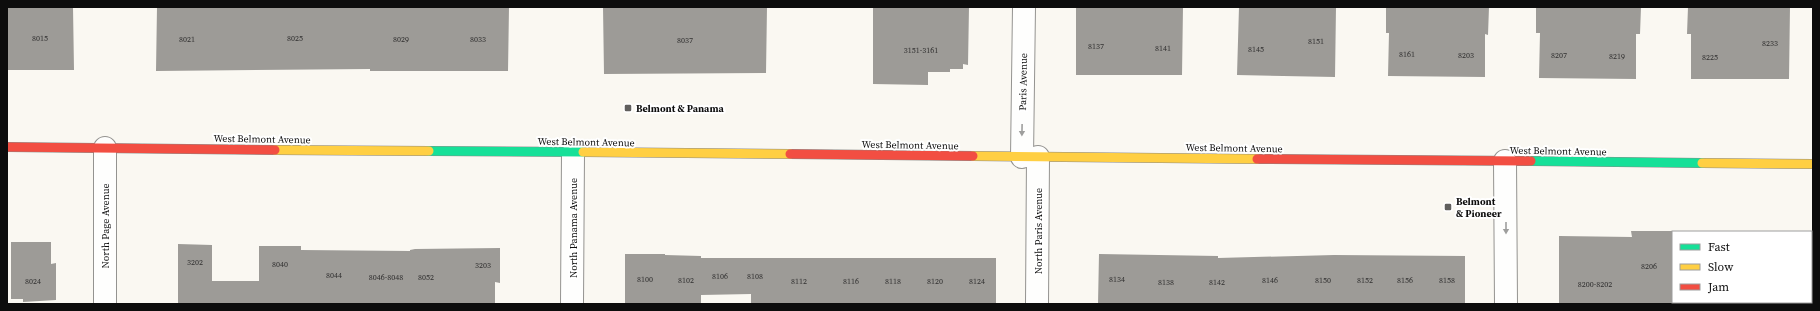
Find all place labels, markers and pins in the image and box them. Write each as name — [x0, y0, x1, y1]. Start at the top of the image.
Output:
place label: Belmont & Panama — [636, 102, 724, 115]
marker: Belmont & Panama — [623, 103, 633, 113]
place label: Belmont & Pioneer — [1456, 195, 1502, 220]
marker: Belmont & Pioneer — [1443, 202, 1453, 212]

